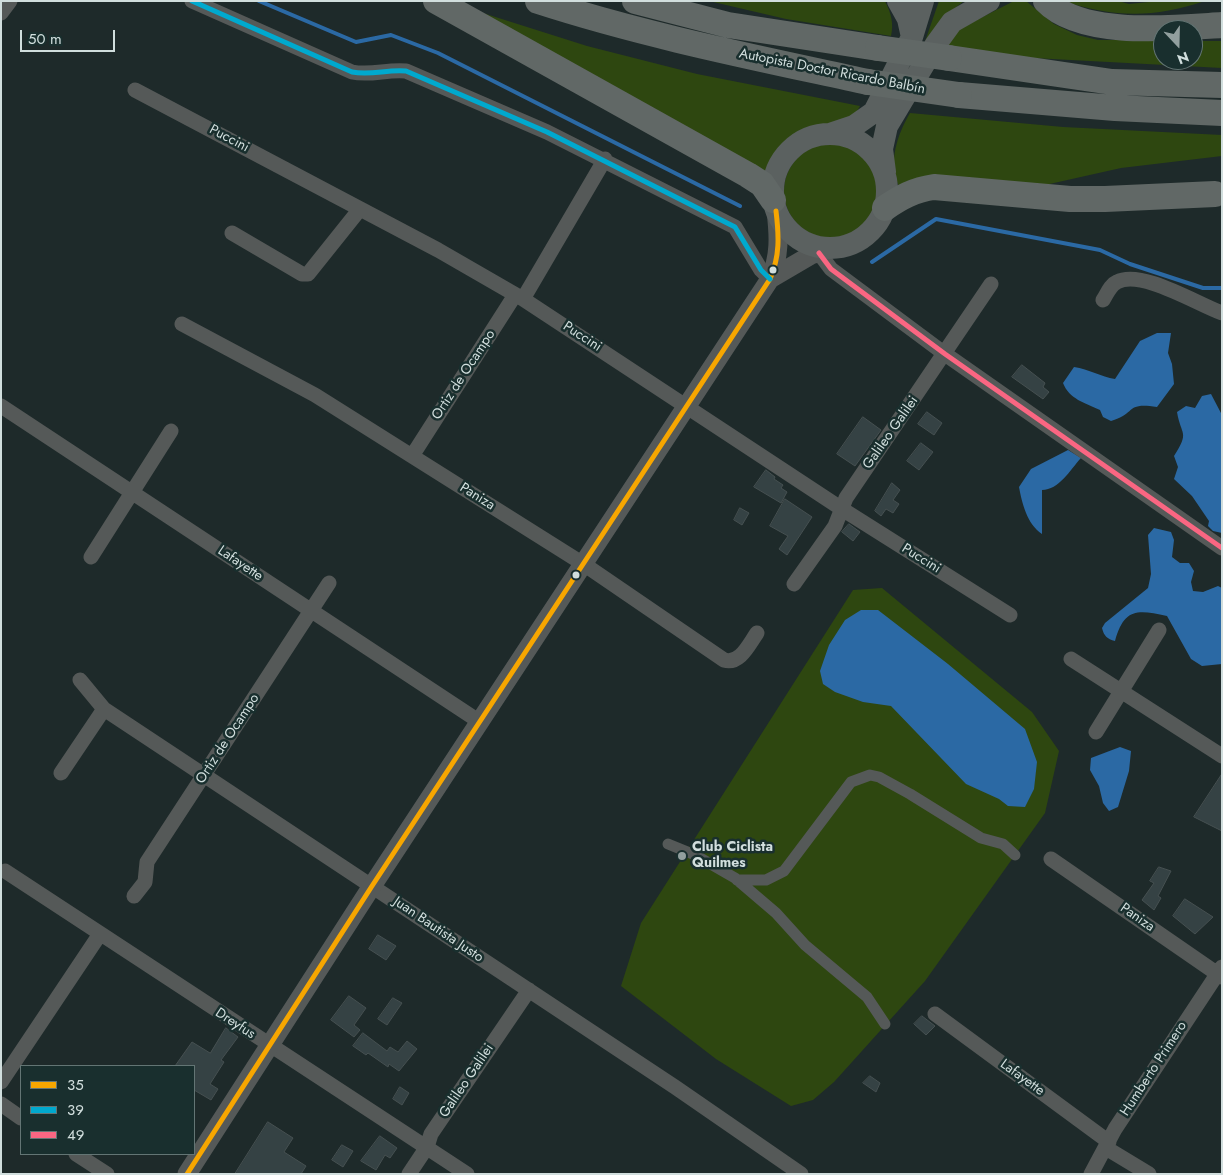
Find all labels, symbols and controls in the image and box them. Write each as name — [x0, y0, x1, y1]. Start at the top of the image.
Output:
scale bar — [22, 20, 118, 52]
north arrow — [1153, 20, 1203, 70]
text: 50 m — [28, 28, 62, 50]
street label: Autopista Doctor Ricardo Balbín — [738, 46, 926, 98]
text: N — [1174, 47, 1192, 69]
street label: Puccini — [206, 122, 252, 156]
unlabelled marker — [768, 265, 778, 275]
street label: Puccini — [559, 318, 605, 356]
street label: Ortiz de Ocampo — [429, 327, 499, 423]
street label: Galileo Galilei — [860, 393, 922, 473]
street label: Paniza — [456, 480, 498, 514]
street label: Puccini — [898, 541, 944, 577]
street label: Lafayette — [214, 543, 266, 585]
unlabelled marker — [571, 570, 581, 580]
street label: Ortiz de Ocampo — [193, 691, 263, 787]
place label: Club Ciclista Quilmes — [692, 840, 773, 872]
marker: Club Ciclista Quilmes — [676, 850, 688, 862]
street label: Juan Bautista Justo — [390, 894, 486, 966]
street label: Paniza — [1117, 900, 1157, 936]
street label: Dreyfus — [212, 1005, 258, 1043]
street label: Humberto Primero — [1117, 1018, 1191, 1120]
street label: Galileo Galilei — [436, 1041, 498, 1121]
street label: Lafayette — [997, 1056, 1047, 1100]
legend — [20, 1065, 195, 1155]
text: 35 — [67, 1074, 84, 1096]
text: 39 — [67, 1099, 84, 1121]
text: 49 — [67, 1124, 84, 1146]

